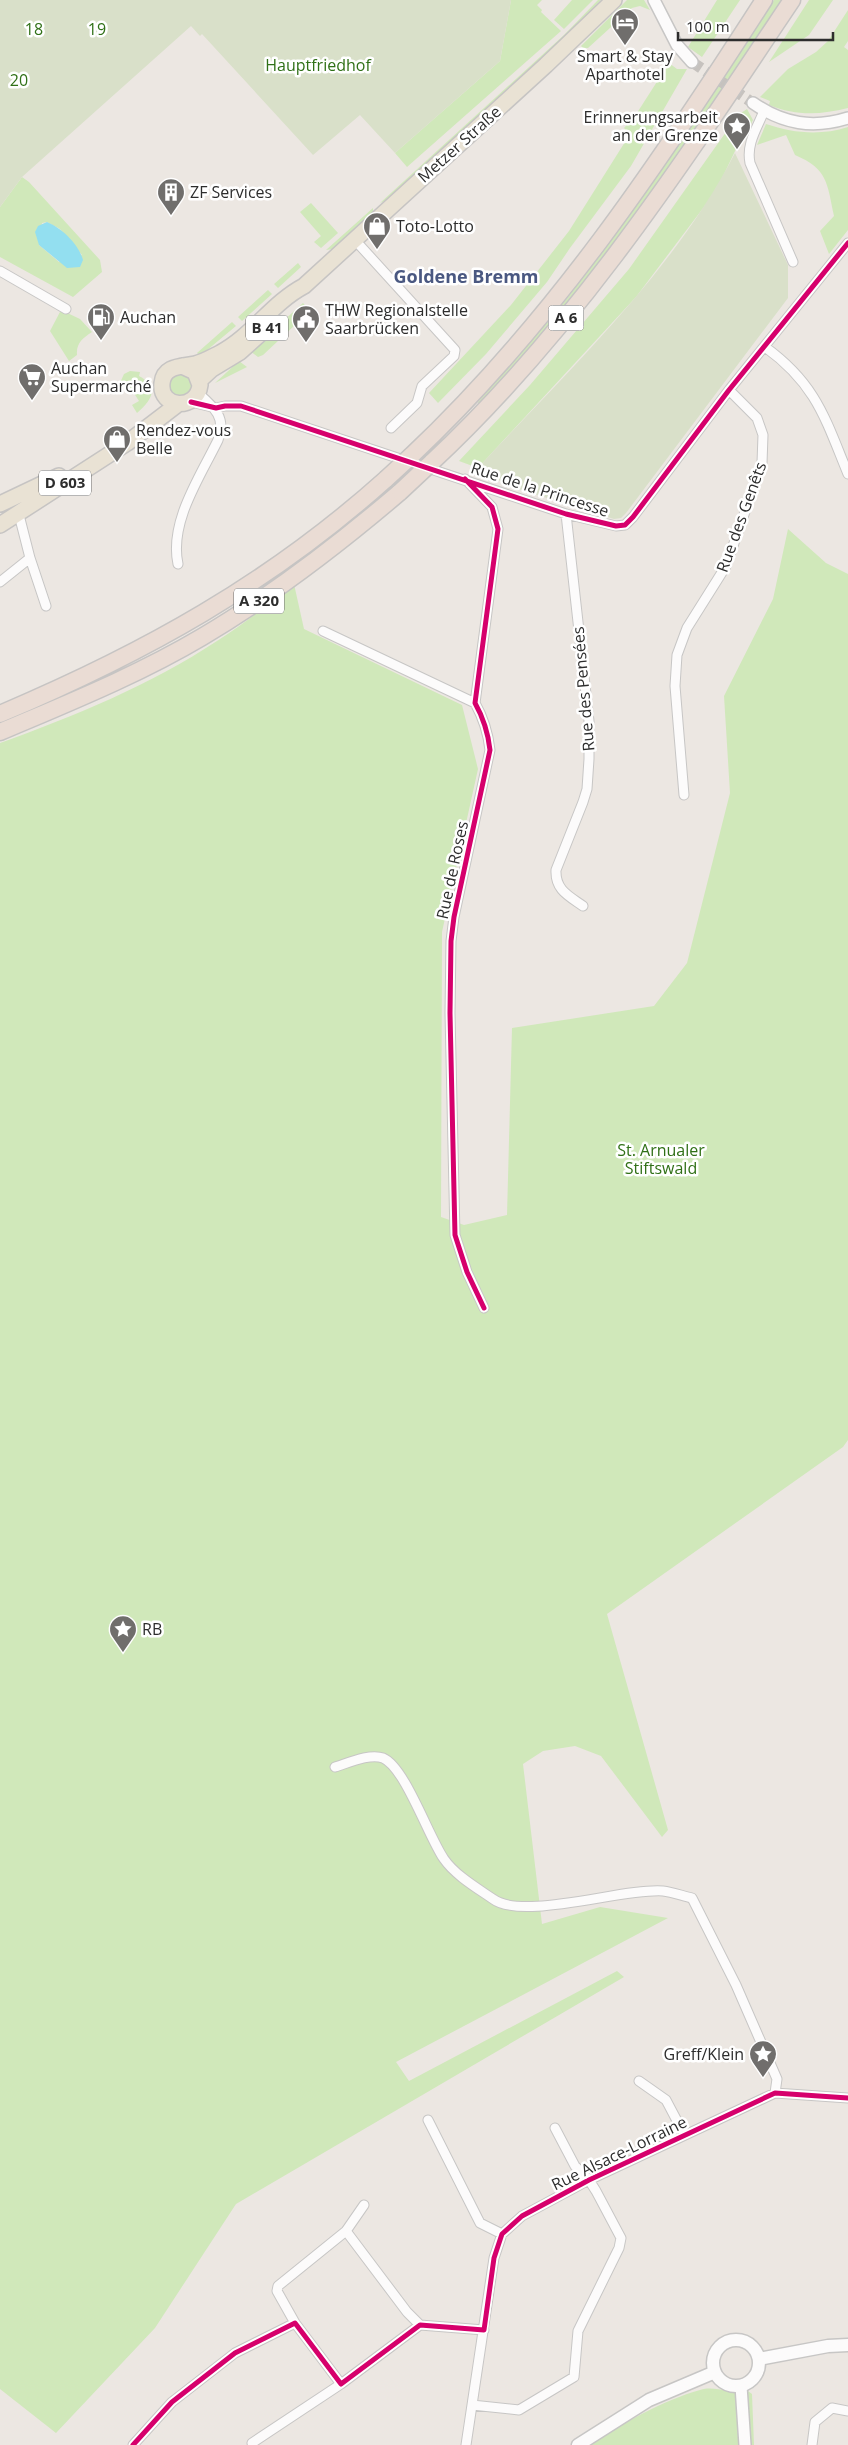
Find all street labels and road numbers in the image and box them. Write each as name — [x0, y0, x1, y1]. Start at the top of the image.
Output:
street label: Metzer Straße — [413, 101, 505, 187]
road number: A 6 — [548, 306, 584, 330]
road number: B 41 — [246, 316, 288, 340]
street label: Rue de la Princesse — [468, 456, 612, 522]
street label: Rue des Genêts — [711, 459, 771, 575]
road number: D 603 — [39, 470, 91, 496]
road number: A 320 — [234, 588, 284, 614]
street label: Rue des Pensées — [567, 626, 599, 752]
street label: Rue de Roses — [431, 819, 473, 921]
street label: Rue Alsace-Lorraine — [548, 2111, 690, 2195]

